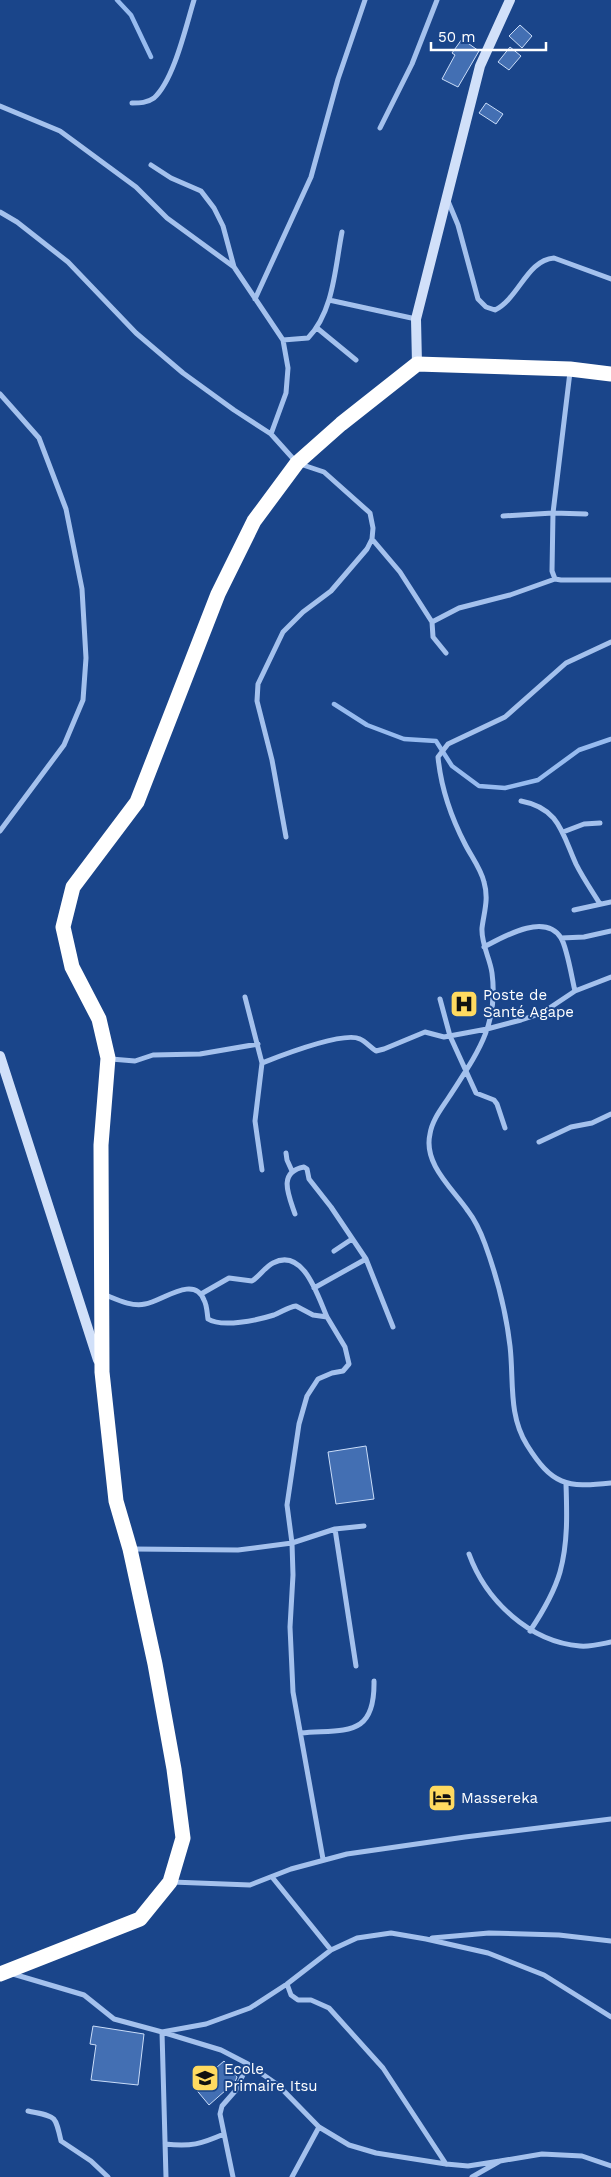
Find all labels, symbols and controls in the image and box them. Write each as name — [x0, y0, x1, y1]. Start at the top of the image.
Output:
scale bar — [431, 20, 546, 52]
text: 50 m — [438, 28, 475, 46]
place label: Poste de Santé Agape — [483, 986, 574, 1021]
hospital icon: Poste de Santé Agape — [449, 989, 479, 1019]
hotel icon: Massereka — [427, 1783, 457, 1813]
place label: Massereka — [461, 1789, 539, 1807]
place label: Ecole Primaire Itsu — [224, 2060, 318, 2095]
school or university icon: Ecole Primaire Itsu — [190, 2063, 220, 2093]

